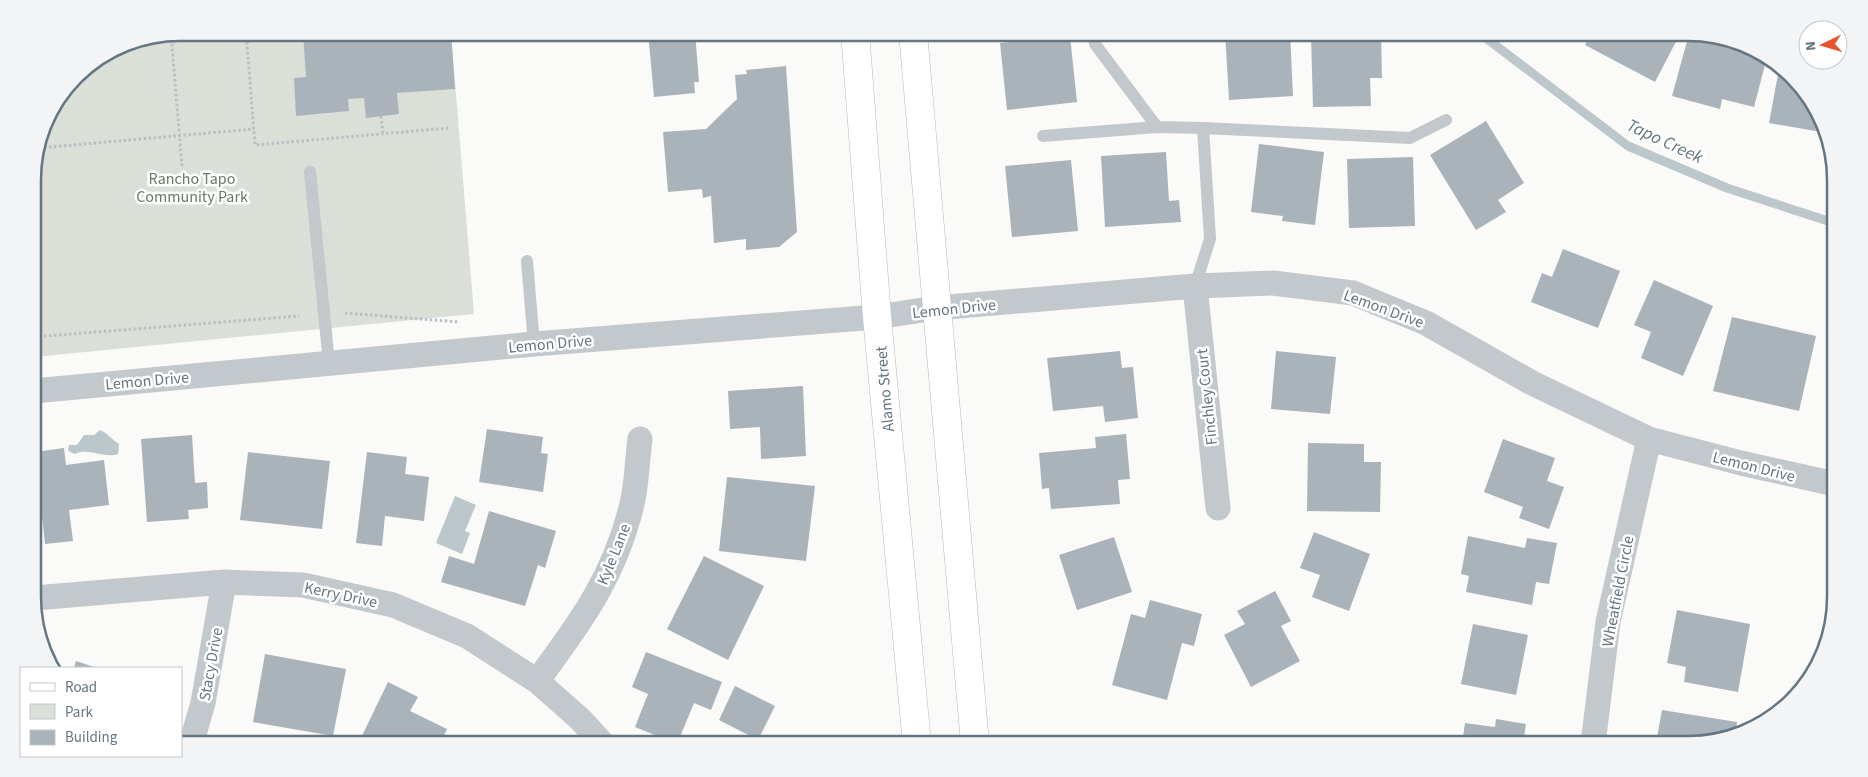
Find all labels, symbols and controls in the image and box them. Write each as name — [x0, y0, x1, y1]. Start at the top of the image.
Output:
north arrow — [1798, 20, 1848, 70]
text: N — [1801, 41, 1821, 52]
water label: Tapo Creek — [1622, 113, 1707, 170]
park label: Rancho Tapo Community Park — [136, 168, 248, 208]
street label: Lemon Drive — [1340, 284, 1427, 334]
street label: Lemon Drive — [911, 294, 997, 324]
street label: Lemon Drive — [507, 329, 593, 359]
street label: Alamo Street — [870, 345, 900, 433]
street label: Finchley Court — [1191, 347, 1223, 446]
street label: Lemon Drive — [104, 366, 190, 396]
street label: Lemon Drive — [1710, 446, 1797, 488]
street label: Kyle Lane — [592, 520, 636, 588]
street label: Wheatfield Circle — [1596, 534, 1640, 649]
street label: Kerry Drive — [302, 577, 379, 613]
street label: Stacy Drive — [194, 626, 228, 703]
legend — [20, 667, 182, 757]
text: Road — [65, 677, 97, 698]
text: Park — [65, 702, 94, 723]
text: Building — [65, 727, 118, 748]

